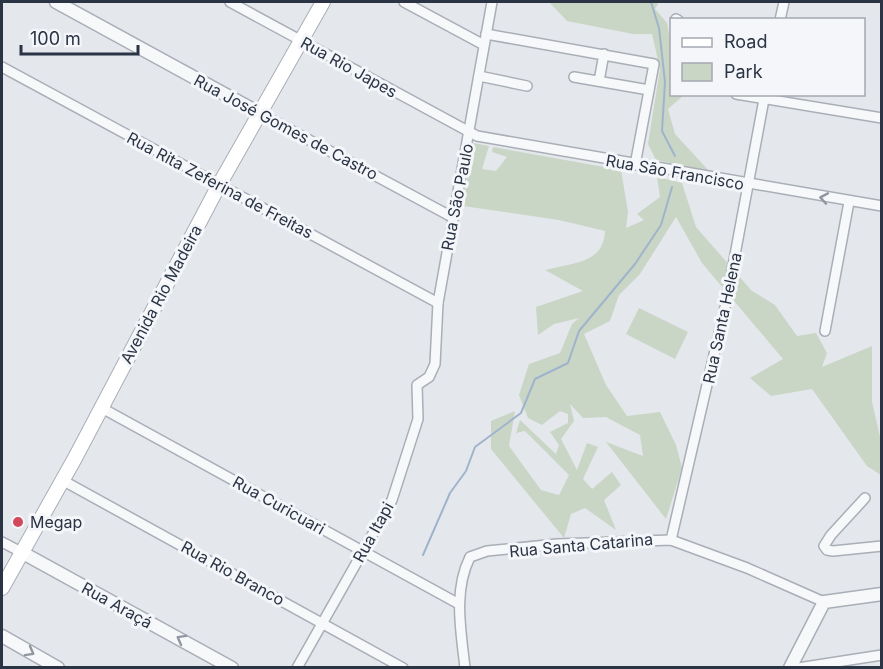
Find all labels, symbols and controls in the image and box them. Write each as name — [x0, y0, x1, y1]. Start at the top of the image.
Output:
scale bar — [21, 18, 138, 56]
legend — [670, 18, 865, 96]
text: 100 m — [30, 28, 81, 49]
text: Road — [724, 31, 767, 52]
street label: Rua Rio Japes — [297, 32, 401, 102]
text: Park — [724, 61, 763, 82]
street label: Rua José Gomes de Castro — [191, 70, 381, 184]
street label: Rua Rita Zeferina de Freitas — [124, 127, 316, 243]
street label: Rua São Paulo — [437, 142, 477, 252]
street label: Rua São Francisco — [604, 150, 746, 194]
one-way arrow — [819, 192, 829, 205]
street label: Avenida Rio Madeira — [116, 221, 206, 367]
street label: Rua Santa Helena — [698, 251, 746, 385]
street label: Rua Curicuari — [229, 471, 329, 539]
street label: Rua Itapi — [348, 498, 398, 566]
place label: Megap — [30, 512, 82, 532]
marker: Megap — [11, 515, 25, 529]
street label: Rua Santa Catarina — [508, 529, 654, 561]
street label: Rua Rio Branco — [178, 536, 288, 610]
street label: Rua Araçá — [78, 577, 156, 633]
one-way arrow — [176, 635, 187, 646]
one-way arrow — [24, 645, 34, 656]

